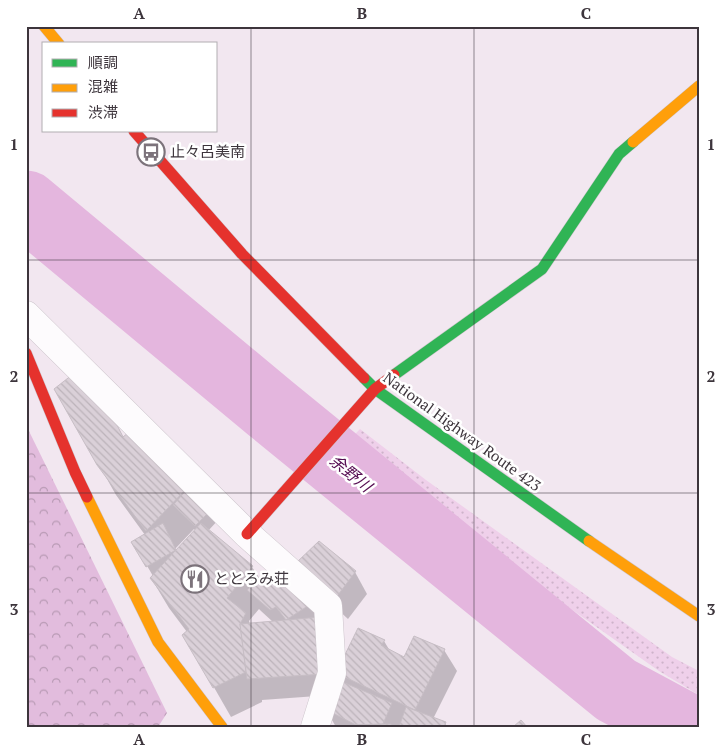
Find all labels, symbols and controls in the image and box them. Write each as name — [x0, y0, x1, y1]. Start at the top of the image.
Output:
text: A — [133, 2, 145, 24]
text: B — [357, 2, 367, 24]
text: C — [581, 2, 591, 24]
legend — [42, 42, 218, 132]
text: 順調 — [88, 52, 118, 72]
text: 混雑 — [88, 76, 118, 96]
text: 渋滞 — [88, 102, 118, 122]
text: 1 — [9, 133, 19, 155]
text: 1 — [706, 133, 716, 155]
bus stop icon: 止々呂美南 — [136, 137, 166, 167]
place label: 止々呂美南 — [170, 141, 245, 161]
text: 2 — [9, 365, 19, 387]
text: 2 — [706, 365, 716, 387]
street label: National Highway Route 423 — [380, 367, 545, 495]
water label: 余野川 — [325, 449, 378, 498]
restaurant icon: ととろみ荘 — [180, 564, 210, 594]
place label: ととろみ荘 — [214, 568, 289, 588]
text: 3 — [9, 598, 19, 620]
text: 3 — [706, 598, 716, 620]
text: A — [133, 728, 145, 750]
text: B — [357, 728, 367, 750]
text: C — [581, 728, 591, 750]

